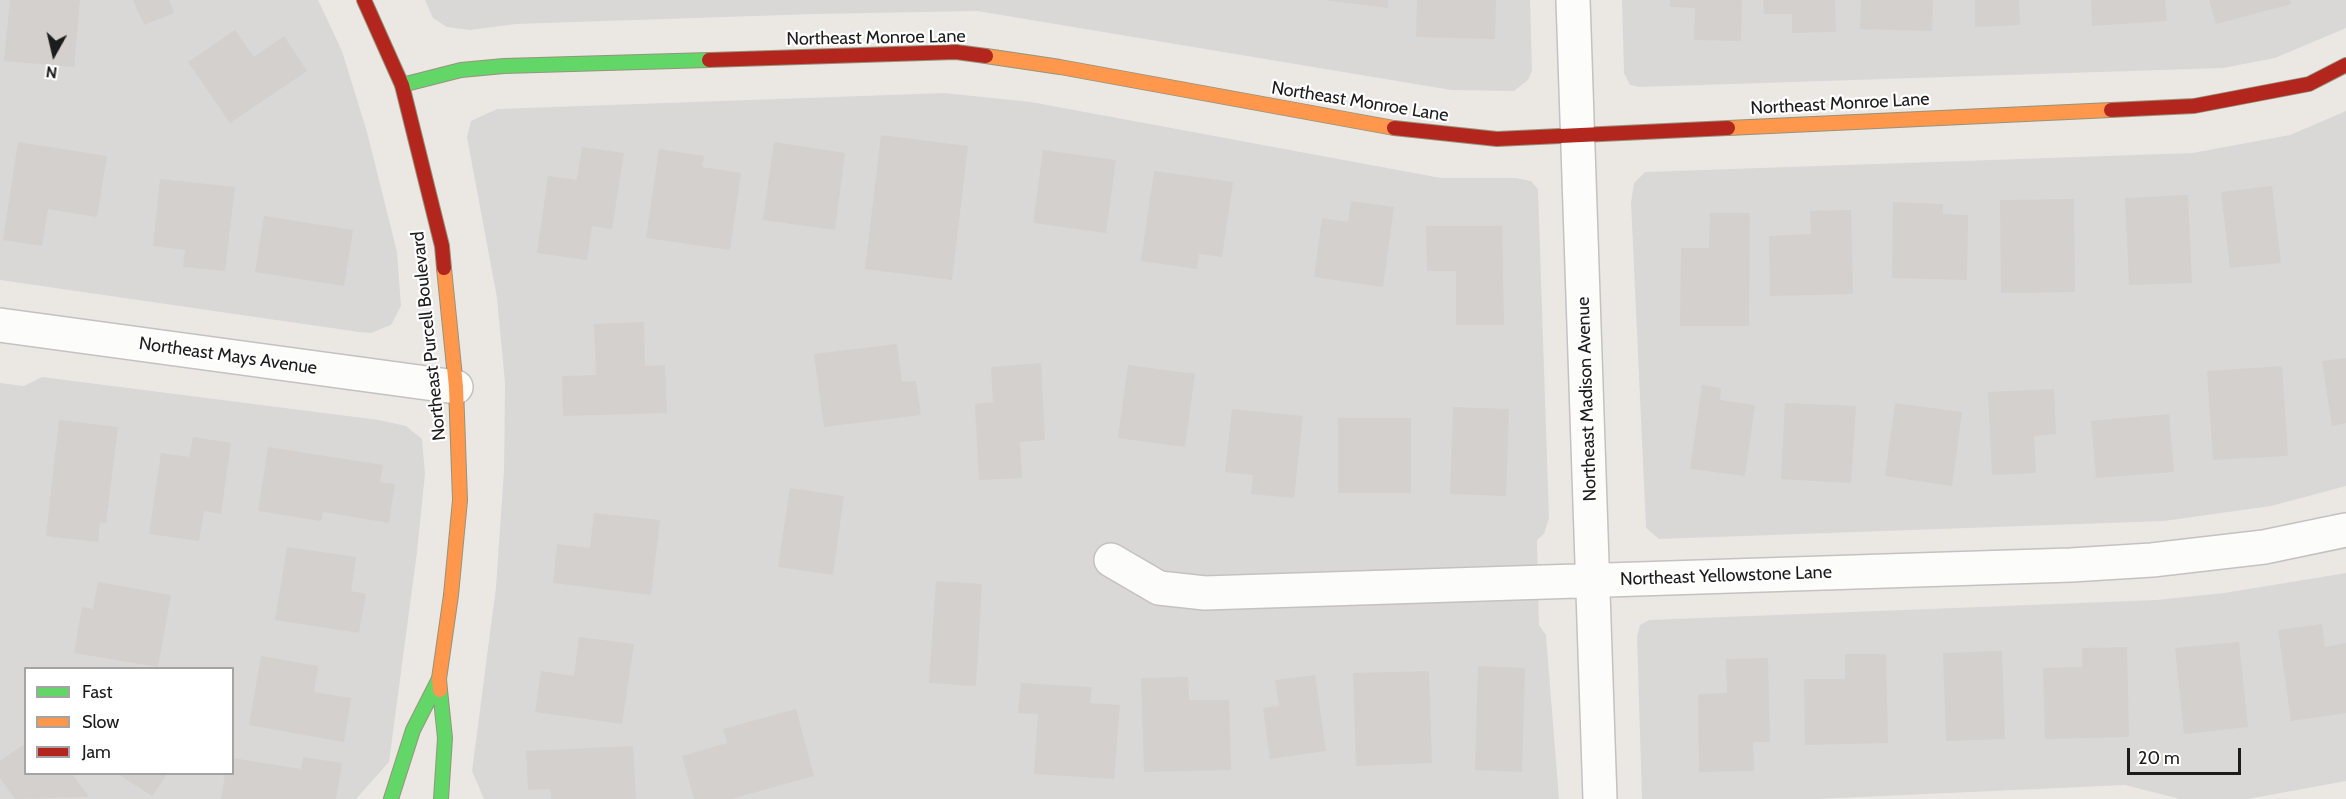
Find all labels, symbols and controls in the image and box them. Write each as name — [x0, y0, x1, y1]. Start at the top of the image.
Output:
north arrow — [24, 24, 84, 84]
street label: Northeast Monroe Lane — [786, 26, 966, 50]
text: N — [45, 62, 58, 83]
street label: Northeast Monroe Lane — [1270, 77, 1450, 127]
street label: Northeast Monroe Lane — [1750, 89, 1930, 119]
street label: Northeast Purcell Boulevard — [407, 230, 451, 442]
street label: Northeast Madison Avenue — [1573, 296, 1601, 502]
street label: Northeast Mays Avenue — [138, 333, 318, 379]
street label: Northeast Yellowstone Lane — [1620, 562, 1832, 590]
legend — [24, 667, 234, 775]
text: Fast — [82, 681, 113, 703]
text: Slow — [82, 711, 119, 733]
scale bar — [2130, 736, 2244, 774]
text: Jam — [82, 741, 111, 763]
text: 20 m — [2138, 747, 2180, 769]

